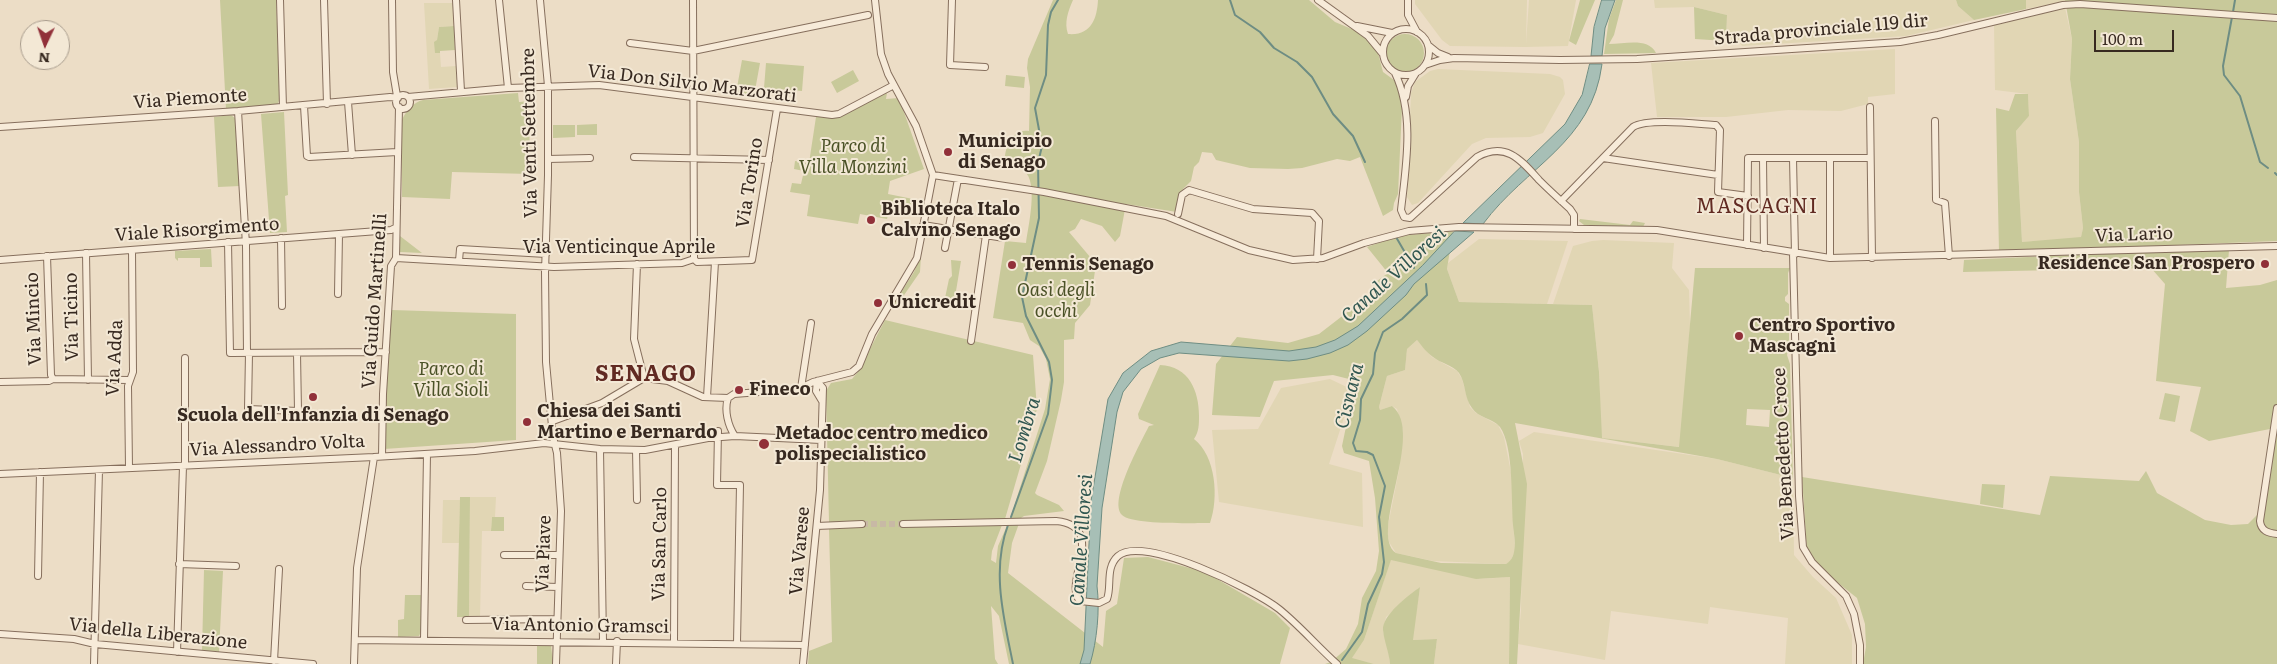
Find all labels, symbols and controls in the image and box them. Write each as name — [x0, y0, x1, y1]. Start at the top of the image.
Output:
street label: Strada provinciale 119 dir — [1713, 10, 1929, 50]
north arrow — [20, 20, 70, 70]
scale bar — [2097, 20, 2177, 52]
text: 100 m — [2102, 27, 2143, 50]
street label: Via Venti Settembre — [518, 48, 542, 218]
text: N — [38, 49, 51, 69]
street label: Via Don Silvio Marzorati — [586, 60, 798, 108]
street label: Via Piemonte — [132, 84, 248, 114]
place label: Municipio di Senago — [958, 131, 1052, 173]
street label: Via Torino — [732, 136, 768, 230]
park label: Parco di Villa Monzini — [799, 136, 907, 178]
marker: Municipio di Senago — [942, 146, 954, 158]
district label: MASCAGNI — [1695, 195, 1819, 219]
place label: Biblioteca Italo Calvino Senago — [881, 199, 1021, 242]
street label: Via Guido Martinelli — [358, 212, 392, 390]
street label: Viale Risorgimento — [114, 213, 280, 247]
marker: Biblioteca Italo Calvino Senago — [865, 214, 877, 226]
water label: Canale Villoresi — [1337, 222, 1451, 328]
street label: Via Lario — [2094, 223, 2174, 247]
street label: Via Venticinque Aprile — [523, 237, 715, 259]
place label: Residence San Prospero — [2037, 253, 2255, 275]
place label: Tennis Senago — [1022, 254, 1154, 276]
marker: Residence San Prospero — [2259, 258, 2271, 270]
marker: Tennis Senago — [1006, 259, 1018, 271]
street label: Via Mincio — [22, 272, 46, 366]
street label: Via Ticino — [60, 272, 84, 362]
park label: Oasi degli occhi — [1017, 280, 1095, 322]
place label: Unicredit — [888, 292, 976, 314]
marker: Unicredit — [872, 297, 884, 309]
place label: Centro Sportivo Mascagni — [1749, 315, 1895, 358]
street label: Via Adda — [102, 319, 128, 397]
marker: Centro Sportivo Mascagni — [1733, 330, 1745, 342]
park label: Parco di Villa Sioli — [413, 359, 489, 402]
water label: Cisnara — [1331, 361, 1369, 431]
district label: SENAGO — [594, 362, 698, 388]
street label: Via Benedetto Croce — [1769, 367, 1799, 541]
place label: Fineco — [749, 379, 811, 401]
marker: Fineco — [733, 384, 745, 396]
marker: Scuola dell'Infanzia di Senago — [307, 391, 319, 403]
water label: Lombra — [1004, 395, 1046, 465]
place label: Chiesa dei Santi Martino e Bernardo — [537, 401, 717, 444]
place label: Scuola dell'Infanzia di Senago — [177, 405, 449, 427]
marker: Chiesa dei Santi Martino e Bernardo — [521, 416, 533, 428]
place label: Metadoc centro medico polispecialistico — [775, 423, 988, 466]
street label: Via Alessandro Volta — [189, 431, 365, 461]
marker: Metadoc centro medico polispecialistico — [757, 437, 771, 451]
water label: Canale Villoresi — [1066, 473, 1098, 607]
street label: Via San Carlo — [648, 487, 672, 601]
street label: Via Varese — [785, 506, 815, 596]
street label: Via Piave — [532, 515, 556, 593]
street label: Via della Liberazione — [68, 614, 248, 654]
street label: Via Antonio Gramsci — [491, 614, 669, 638]

